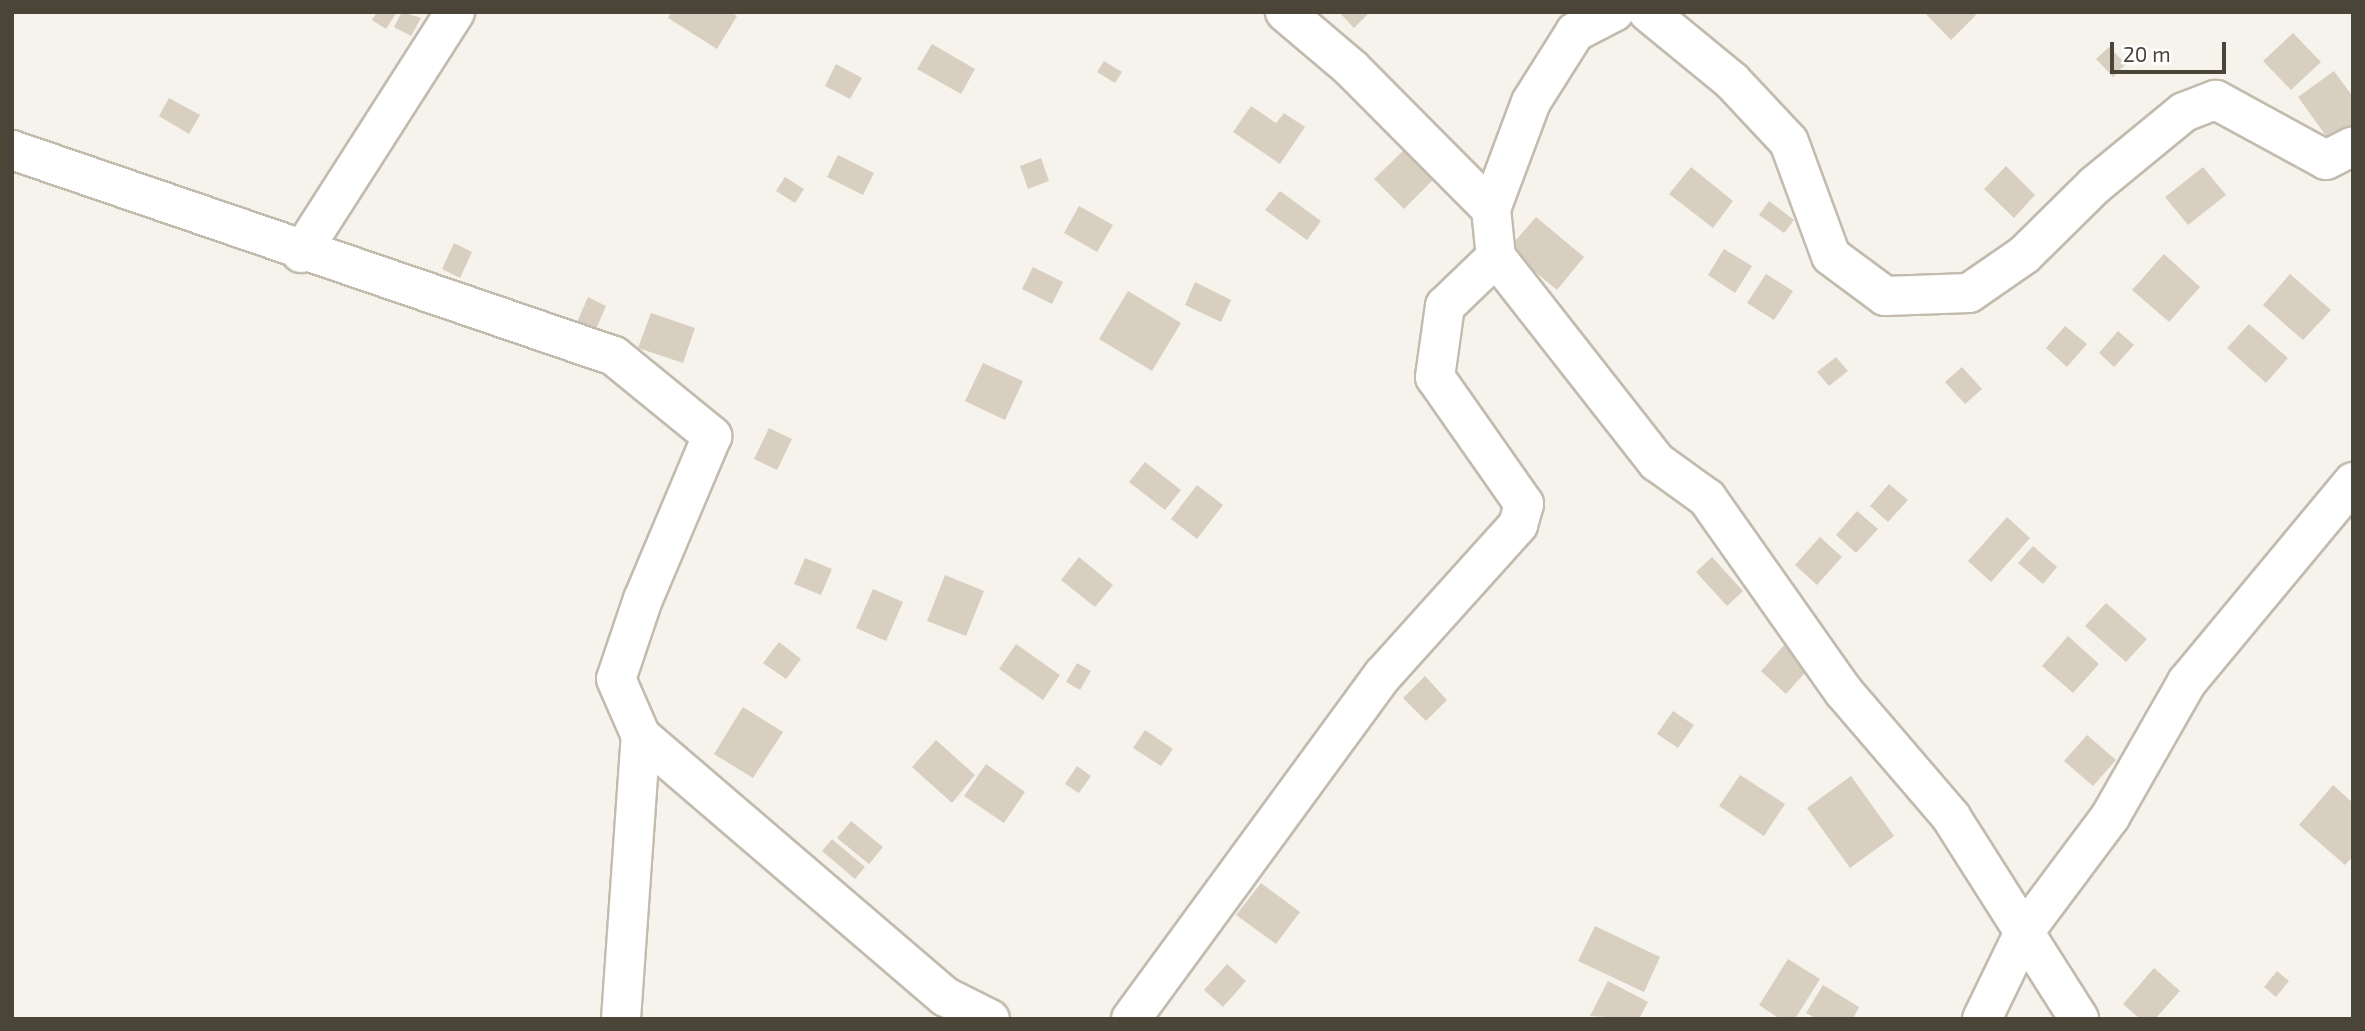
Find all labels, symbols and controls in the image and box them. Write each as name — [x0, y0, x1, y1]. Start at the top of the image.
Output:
scale bar — [2113, 28, 2228, 72]
text: 20 m — [2123, 41, 2171, 66]

